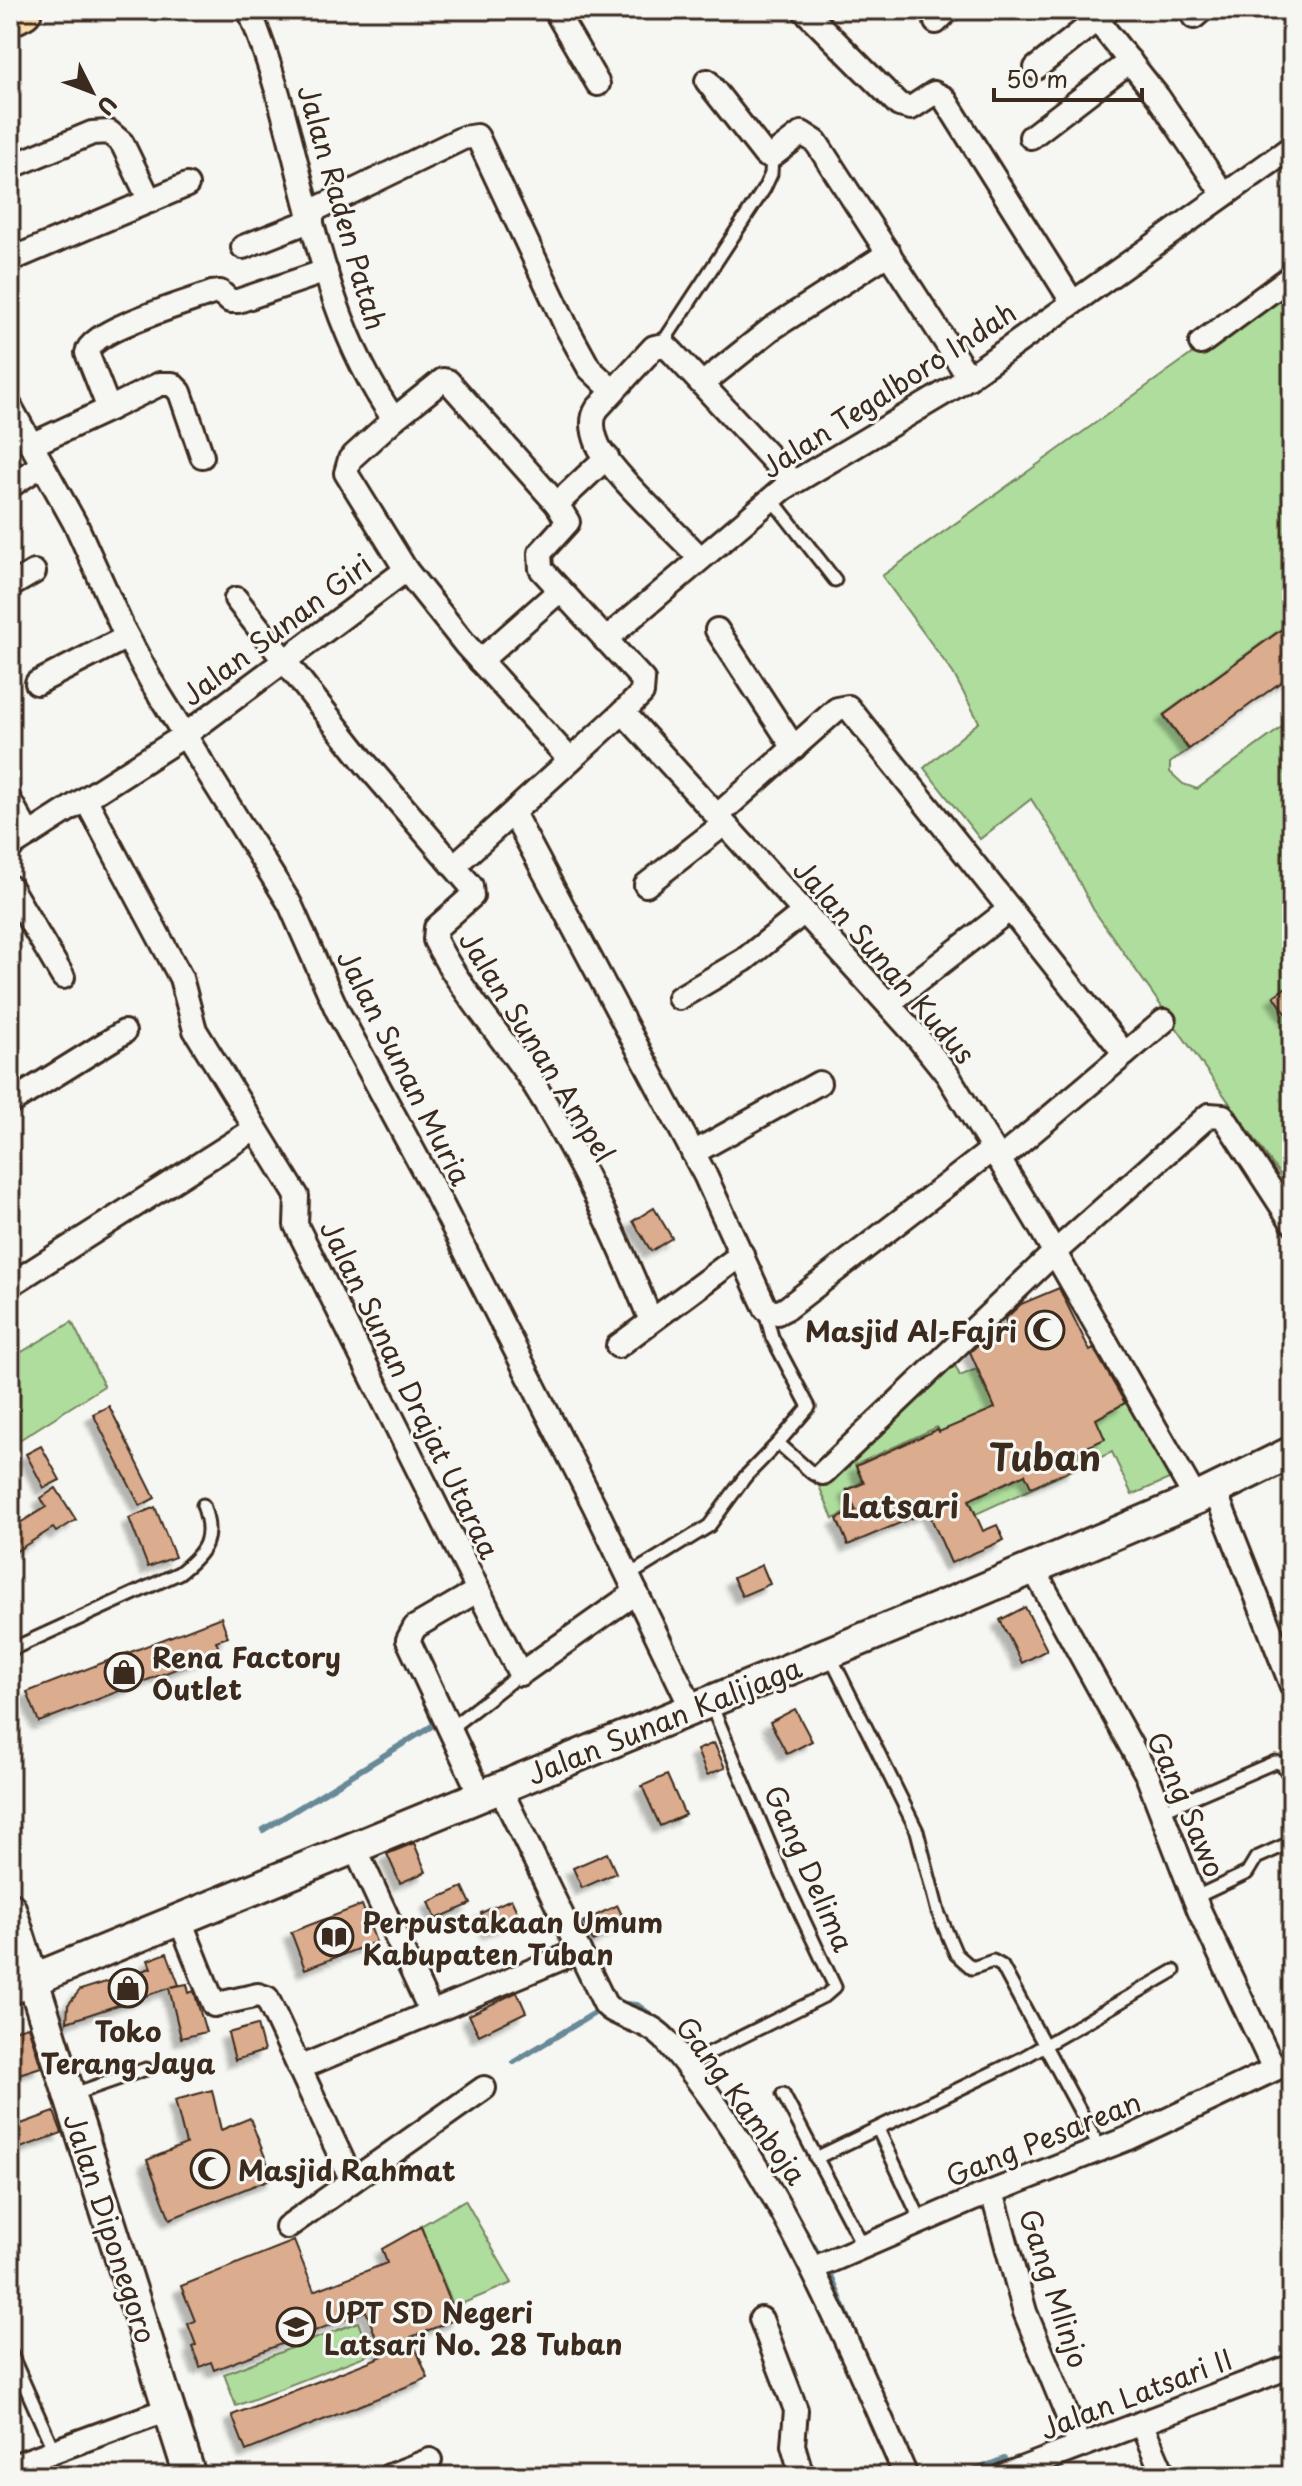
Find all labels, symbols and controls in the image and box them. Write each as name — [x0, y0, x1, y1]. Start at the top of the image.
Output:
north arrow — [52, 52, 132, 132]
scale bar — [994, 52, 1142, 102]
text: 50 m — [1006, 60, 1068, 96]
street label: Jalan Raden Patah — [287, 79, 399, 335]
text: U — [90, 89, 126, 124]
street label: Jalan Tegalboro Indah — [752, 290, 1024, 488]
street label: Jalan Sunan Giri — [171, 543, 381, 715]
street label: Jalan Sunan Kudus — [784, 849, 986, 1073]
street label: Jalan Sunan Ampel — [449, 922, 627, 1170]
street label: Jalan Sunan Muria — [327, 941, 483, 1193]
street label: Jalan Sunan Drajat Utaraa — [310, 1212, 512, 1566]
place label: Masjid Al-Fajri — [805, 1309, 1017, 1352]
mosque icon: Masjid Al-Fajri — [1024, 1309, 1066, 1351]
district label: Tuban — [989, 1429, 1101, 1483]
district label: Latsari — [841, 1481, 959, 1529]
place label: Rena Factory Outlet — [152, 1635, 341, 1710]
street label: Jalan Sunan Kalijaga — [520, 1645, 808, 1795]
shop icon: Rena Factory Outlet — [103, 1651, 145, 1693]
street label: Gang Sawo — [1137, 1725, 1237, 1883]
street label: Gang Delima — [754, 1778, 866, 1958]
place label: Perpustakaan Umum Kabupaten Tuban — [362, 1900, 663, 1975]
library icon: Perpustakaan Umum Kabupaten Tuban — [313, 1916, 355, 1958]
shop icon: Toko Terang Jaya — [107, 1967, 149, 2009]
street label: Gang Kamboja — [666, 2007, 818, 2194]
place label: Toko Terang Jaya — [41, 2009, 216, 2084]
street label: Gang Pesarean — [939, 2079, 1147, 2197]
street label: Jalan Diponegoro — [54, 2107, 168, 2349]
mosque icon: Masjid Rahmat — [189, 2148, 231, 2190]
place label: Masjid Rahmat — [238, 2148, 456, 2191]
street label: Gang Mlinjo — [1009, 2203, 1101, 2373]
place label: UPT SD Negeri Latsari No. 28 Tuban — [324, 2290, 623, 2365]
school or university icon: UPT SD Negeri Latsari No. 28 Tuban — [275, 2306, 317, 2348]
street label: Jalan Latsari II — [1033, 2337, 1239, 2449]

